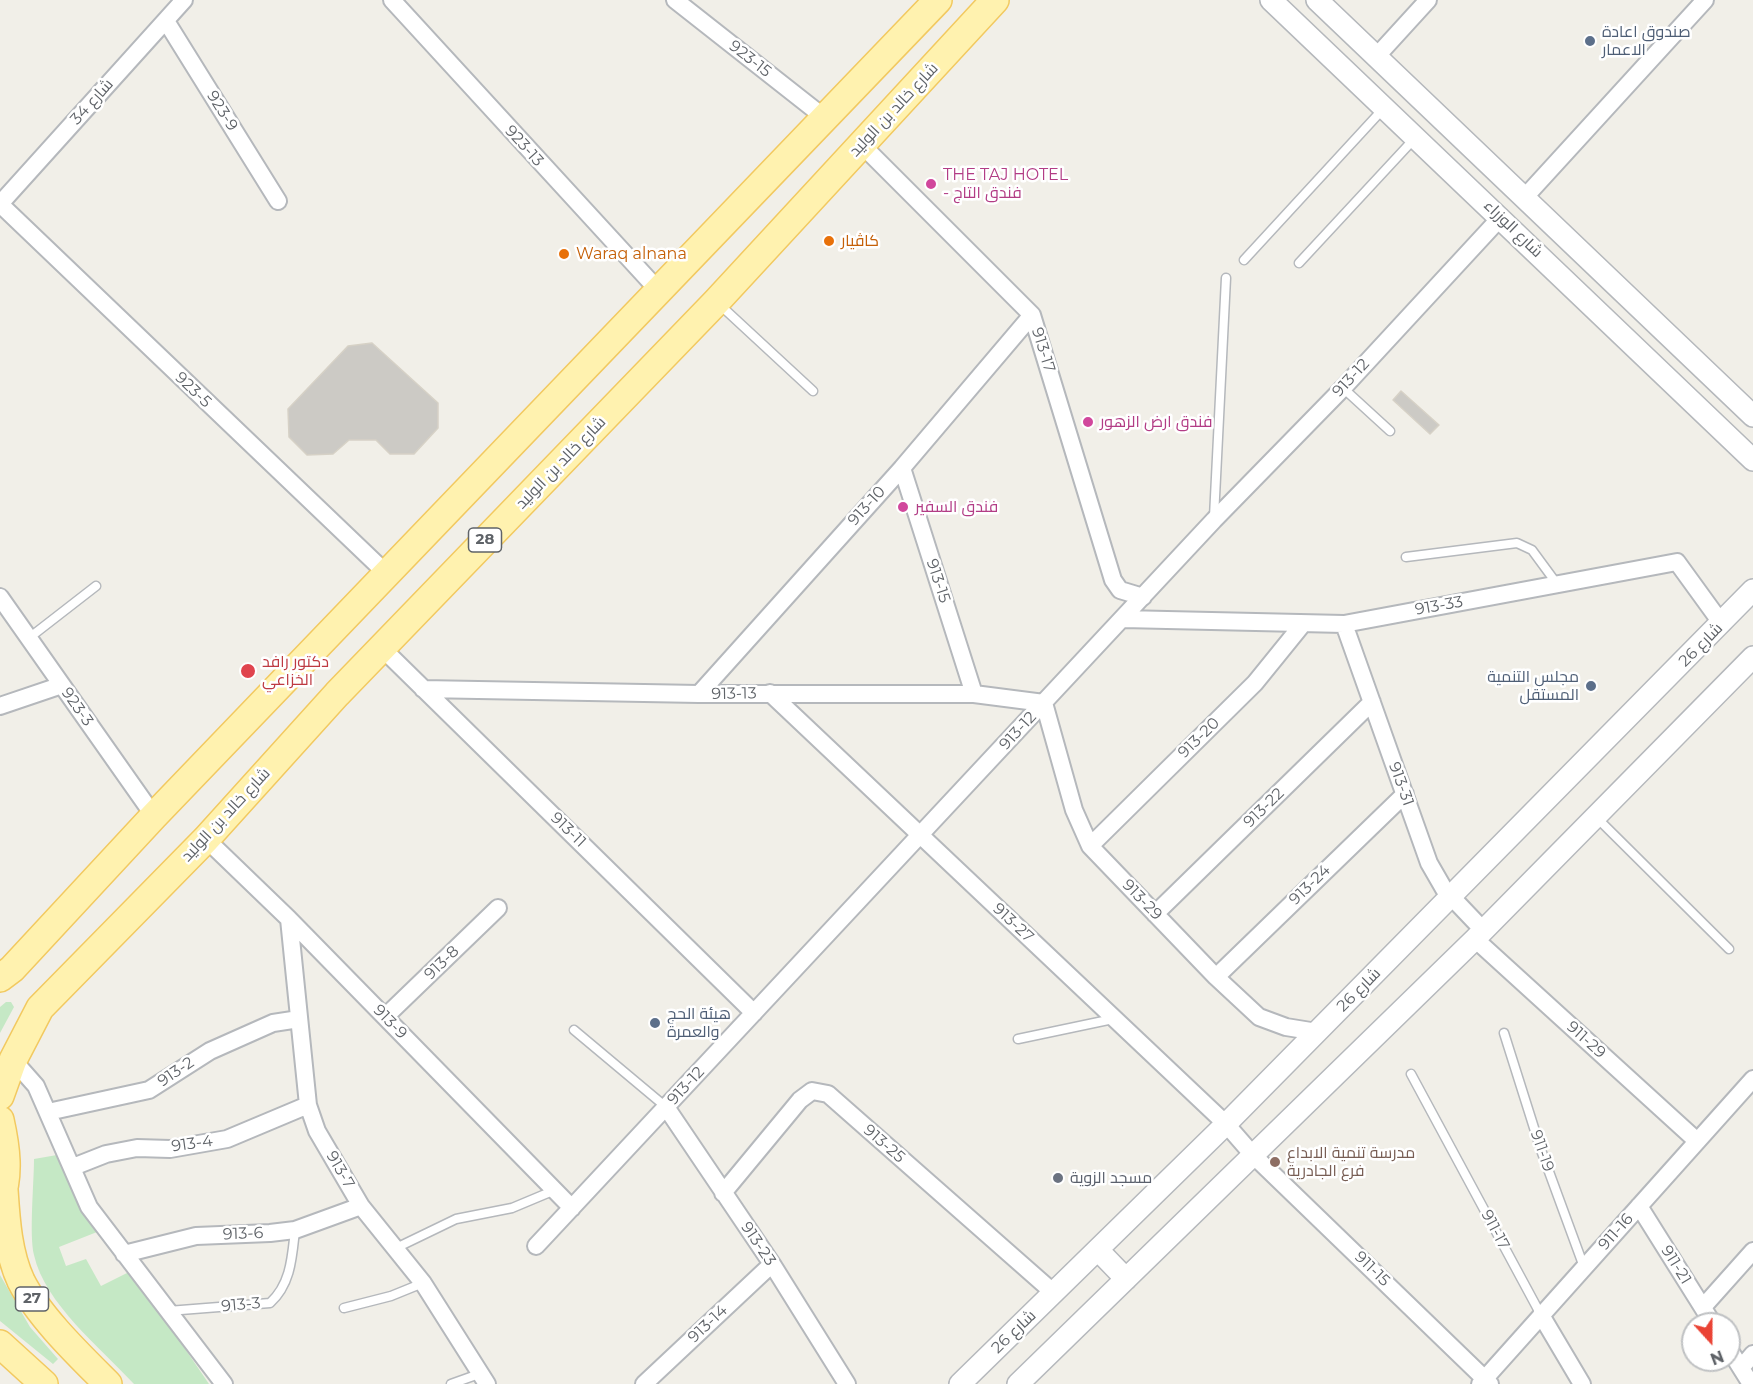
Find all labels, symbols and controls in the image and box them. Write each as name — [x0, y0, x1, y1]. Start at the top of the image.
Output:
place label: صندوق اعادة الاعمار — [1602, 22, 1691, 60]
marker: صندوق اعادة الاعمار — [1583, 34, 1597, 48]
street label: 923-15 — [725, 36, 775, 82]
street label: شارع خالد بن الوليد — [846, 59, 942, 161]
street label: شارع 34 — [67, 75, 117, 129]
street label: 923-9 — [202, 87, 242, 135]
street label: 923-13 — [501, 122, 547, 170]
place label: THE TAJ HOTEL - فندق التاج — [943, 165, 1068, 203]
marker: THE TAJ HOTEL - فندق التاج — [924, 177, 938, 191]
street label: شارع الوزراء — [1480, 196, 1546, 262]
place label: كاڤيار — [841, 231, 879, 251]
marker: كاڤيار — [822, 234, 836, 248]
place label: Waraq alnana — [576, 244, 687, 264]
marker: Waraq alnana — [557, 247, 571, 261]
street label: 913-17 — [1027, 325, 1059, 375]
street label: 913-12 — [1329, 355, 1373, 401]
street label: 923-5 — [171, 368, 215, 412]
place label: فندق ارض الزهور — [1100, 412, 1212, 432]
street label: شارع خالد بن الوليد — [512, 413, 610, 513]
marker: فندق ارض الزهور — [1081, 415, 1095, 429]
street label: 913-10 — [844, 482, 890, 530]
place label: فندق السفير — [915, 497, 998, 517]
marker: فندق السفير — [896, 500, 910, 514]
road number: 28 — [468, 528, 502, 552]
street label: 913-15 — [922, 557, 954, 605]
street label: 913-33 — [1414, 592, 1464, 620]
street label: شارع 26 — [1675, 619, 1727, 671]
place label: دكتور رافد الخزاعي — [262, 652, 329, 690]
marker: دكتور رافد الخزاعي — [239, 662, 257, 680]
place label: مجلس التنمية المستقل — [1487, 667, 1579, 705]
marker: مجلس التنمية المستقل — [1584, 679, 1598, 693]
street label: 923-3 — [57, 684, 97, 730]
street label: 913-13 — [711, 684, 757, 704]
street label: 913-12 — [996, 708, 1040, 754]
street label: 913-20 — [1174, 714, 1224, 762]
street label: 913-31 — [1384, 760, 1418, 808]
street label: شارع خالد بن الوليد — [178, 764, 274, 866]
street label: 913-22 — [1240, 784, 1288, 832]
street label: 913-11 — [546, 809, 590, 851]
street label: 913-24 — [1285, 861, 1335, 909]
street label: 913-29 — [1118, 876, 1166, 924]
street label: 913-27 — [989, 899, 1037, 947]
street label: 913-8 — [421, 942, 463, 984]
street label: شارع 26 — [1333, 964, 1385, 1016]
street label: 913-9 — [369, 1001, 411, 1043]
place label: هيئة الحج والعمرة — [667, 1004, 731, 1042]
marker: هيئة الحج والعمرة — [648, 1016, 662, 1030]
street label: 911-29 — [1562, 1017, 1610, 1063]
street label: 913-2 — [154, 1053, 198, 1091]
street label: 913-12 — [664, 1063, 708, 1109]
street label: 913-25 — [859, 1121, 909, 1167]
street label: 911-19 — [1526, 1128, 1558, 1174]
street label: 913-4 — [170, 1132, 214, 1156]
place label: مدرسة تنمية الابداع فرع الجادرية — [1287, 1143, 1415, 1181]
street label: 913-7 — [322, 1148, 358, 1192]
marker: مدرسة تنمية الابداع فرع الجادرية — [1268, 1155, 1282, 1169]
place label: مسجد الزوية — [1070, 1168, 1152, 1188]
marker: مسجد الزوية — [1051, 1171, 1065, 1185]
street label: 911-17 — [1477, 1207, 1513, 1253]
street label: 911-16 — [1595, 1210, 1637, 1254]
street label: 913-23 — [736, 1218, 780, 1270]
street label: 913-6 — [222, 1224, 264, 1244]
street label: 911-21 — [1657, 1242, 1695, 1288]
street label: 911-15 — [1350, 1248, 1394, 1290]
road number: 27 — [15, 1287, 48, 1311]
street label: 913-3 — [221, 1294, 261, 1316]
street label: 913-14 — [684, 1301, 732, 1347]
street label: شارع 26 — [988, 1306, 1040, 1358]
north arrow — [1681, 1312, 1741, 1372]
text: N — [1707, 1346, 1726, 1369]

